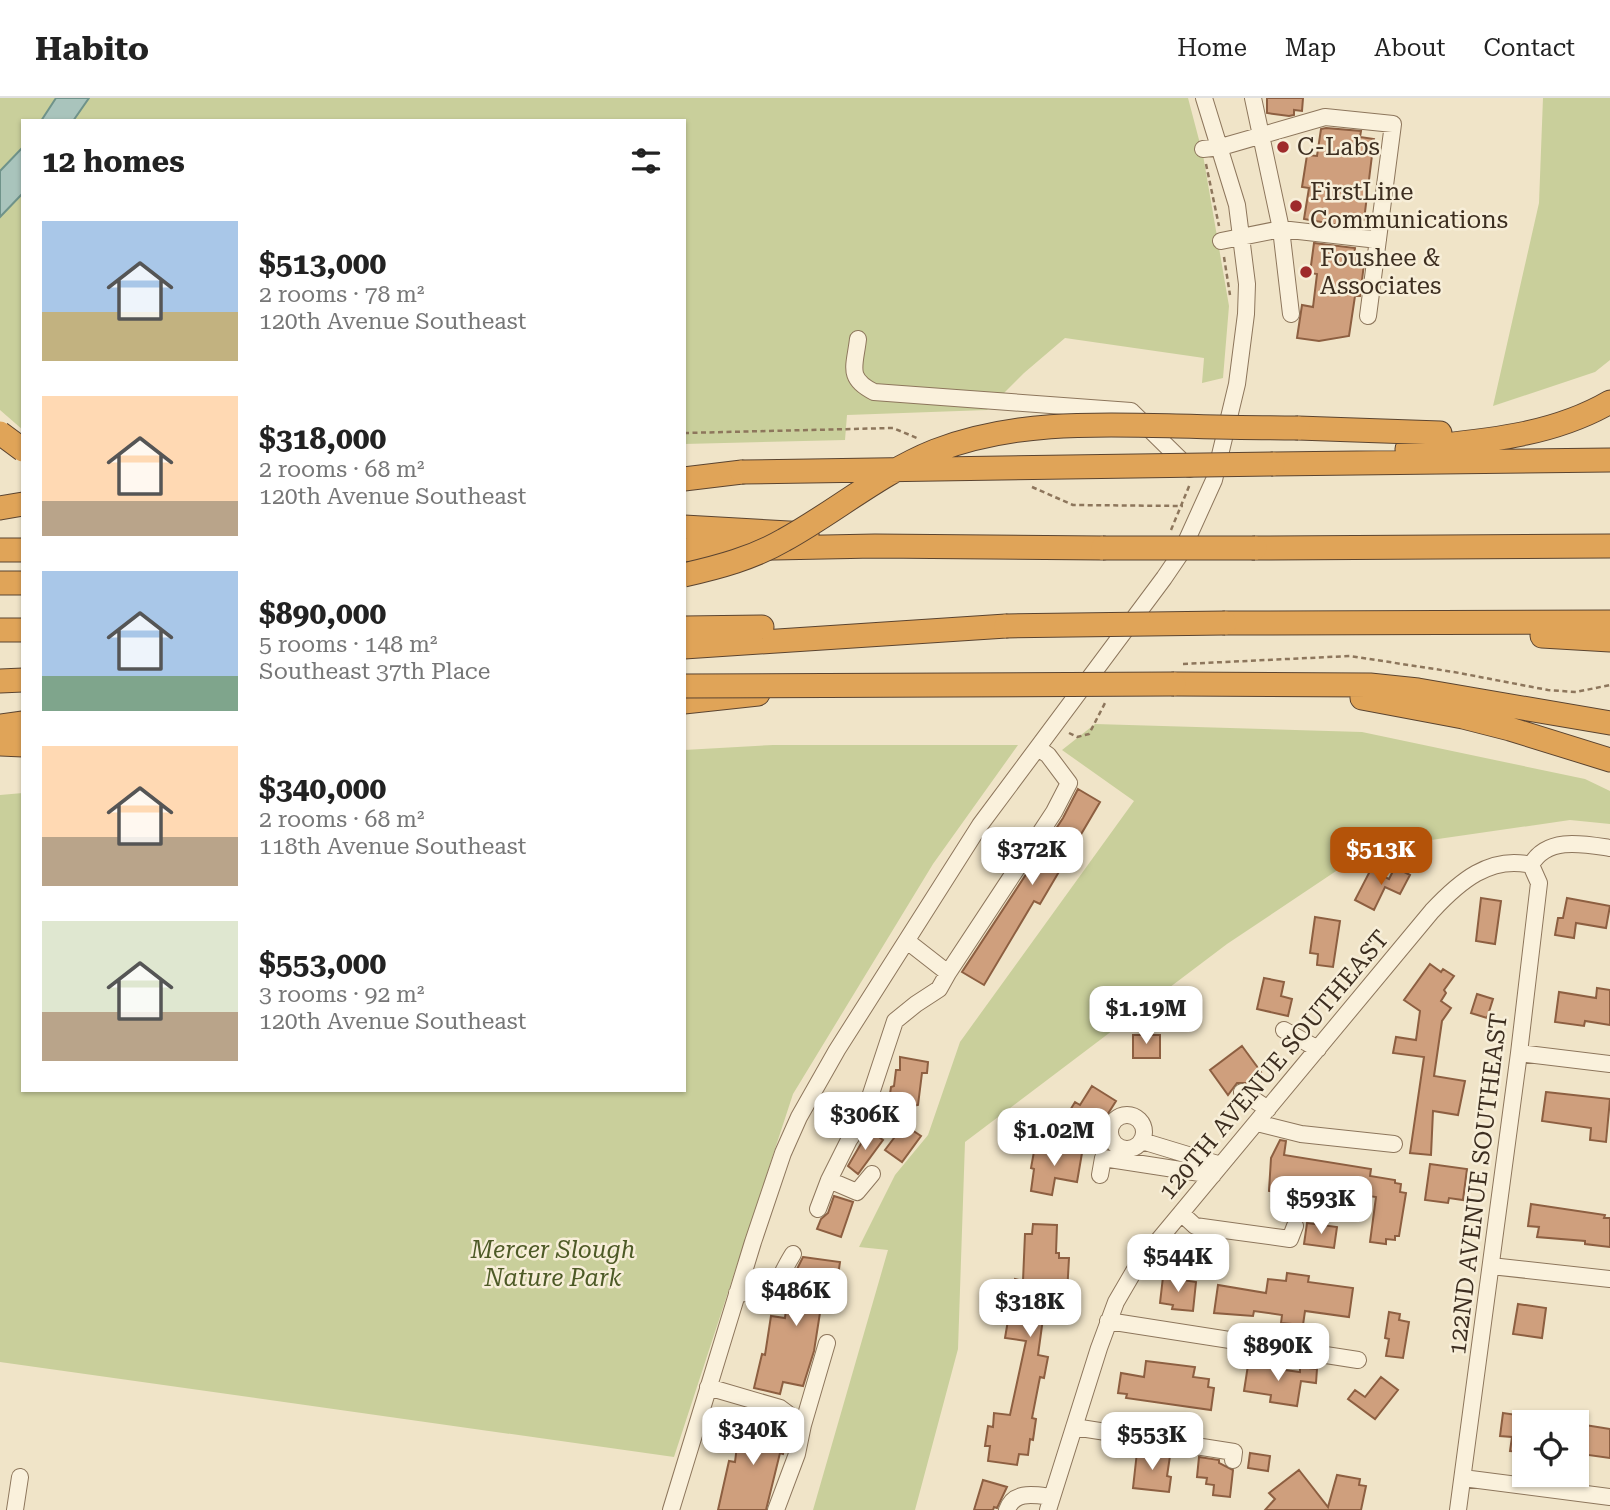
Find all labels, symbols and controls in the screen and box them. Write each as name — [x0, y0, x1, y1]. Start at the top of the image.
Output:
text: Habito — [35, 29, 149, 68]
text: Home — [1177, 34, 1247, 62]
text: Map — [1285, 34, 1336, 62]
text: About — [1374, 34, 1445, 62]
text: Contact — [1483, 34, 1575, 62]
place label: C-Labs — [1297, 133, 1380, 161]
marker: C-Labs — [1275, 139, 1291, 155]
icon: filters — [627, 142, 665, 180]
text: 12 homes — [42, 144, 185, 179]
place label: FirstLine Communications — [1310, 178, 1508, 234]
marker: FirstLine Communications — [1288, 198, 1304, 214]
place label: Foushee & Associates — [1320, 244, 1441, 300]
text: $513,000 — [259, 246, 386, 281]
icon: home — [98, 249, 182, 333]
marker: Foushee & Associates — [1298, 264, 1314, 280]
text: 2 rooms · 78 m² — [259, 281, 425, 308]
text: 120th Avenue Southeast — [259, 308, 526, 335]
text: $318,000 — [259, 421, 386, 456]
icon: home — [98, 424, 182, 508]
text: 2 rooms · 68 m² — [259, 456, 425, 483]
text: 120th Avenue Southeast — [259, 483, 526, 510]
text: $890,000 — [259, 596, 386, 631]
icon: home — [98, 599, 182, 683]
text: 5 rooms · 148 m² — [259, 631, 437, 658]
text: Southeast 37th Place — [259, 658, 490, 685]
text: $340,000 — [259, 771, 386, 806]
icon: home — [98, 774, 182, 858]
text: 2 rooms · 68 m² — [259, 806, 425, 833]
pin: $372K — [983, 828, 1081, 887]
pin: $513K — [1332, 828, 1430, 887]
text: 118th Avenue Southeast — [259, 833, 526, 860]
text: $372K — [997, 836, 1067, 863]
text: $513K — [1346, 836, 1416, 863]
street label: 120TH AVENUE SOUTHEAST — [1153, 925, 1395, 1205]
text: $553,000 — [259, 946, 386, 981]
icon: home — [98, 949, 182, 1033]
text: 3 rooms · 92 m² — [259, 981, 425, 1008]
pin: $1.19M — [1089, 986, 1203, 1046]
text: $1.19M — [1106, 995, 1186, 1022]
text: 120th Avenue Southeast — [259, 1008, 526, 1035]
street label: 122ND AVENUE SOUTHEAST — [1443, 1012, 1513, 1356]
pin: $306K — [816, 1093, 914, 1152]
text: $306K — [830, 1101, 900, 1128]
pin: $1.02M — [997, 1108, 1111, 1168]
text: $1.02M — [1014, 1117, 1094, 1144]
pin: $593K — [1272, 1176, 1370, 1236]
text: $593K — [1286, 1185, 1356, 1212]
pin: $544K — [1129, 1234, 1227, 1294]
park label: Mercer Slough Nature Park — [470, 1236, 635, 1292]
text: $544K — [1143, 1243, 1213, 1270]
pin: $486K — [747, 1268, 845, 1328]
text: $486K — [761, 1277, 831, 1304]
pin: $318K — [981, 1280, 1079, 1339]
text: $318K — [995, 1288, 1065, 1315]
pin: $890K — [1229, 1324, 1327, 1383]
text: $890K — [1243, 1332, 1313, 1359]
pin: $340K — [704, 1408, 802, 1467]
map controls — [1512, 1410, 1589, 1487]
button: locate — [1512, 1410, 1589, 1487]
pin: $553K — [1103, 1412, 1201, 1472]
text: $340K — [718, 1416, 788, 1443]
text: $553K — [1117, 1421, 1187, 1448]

